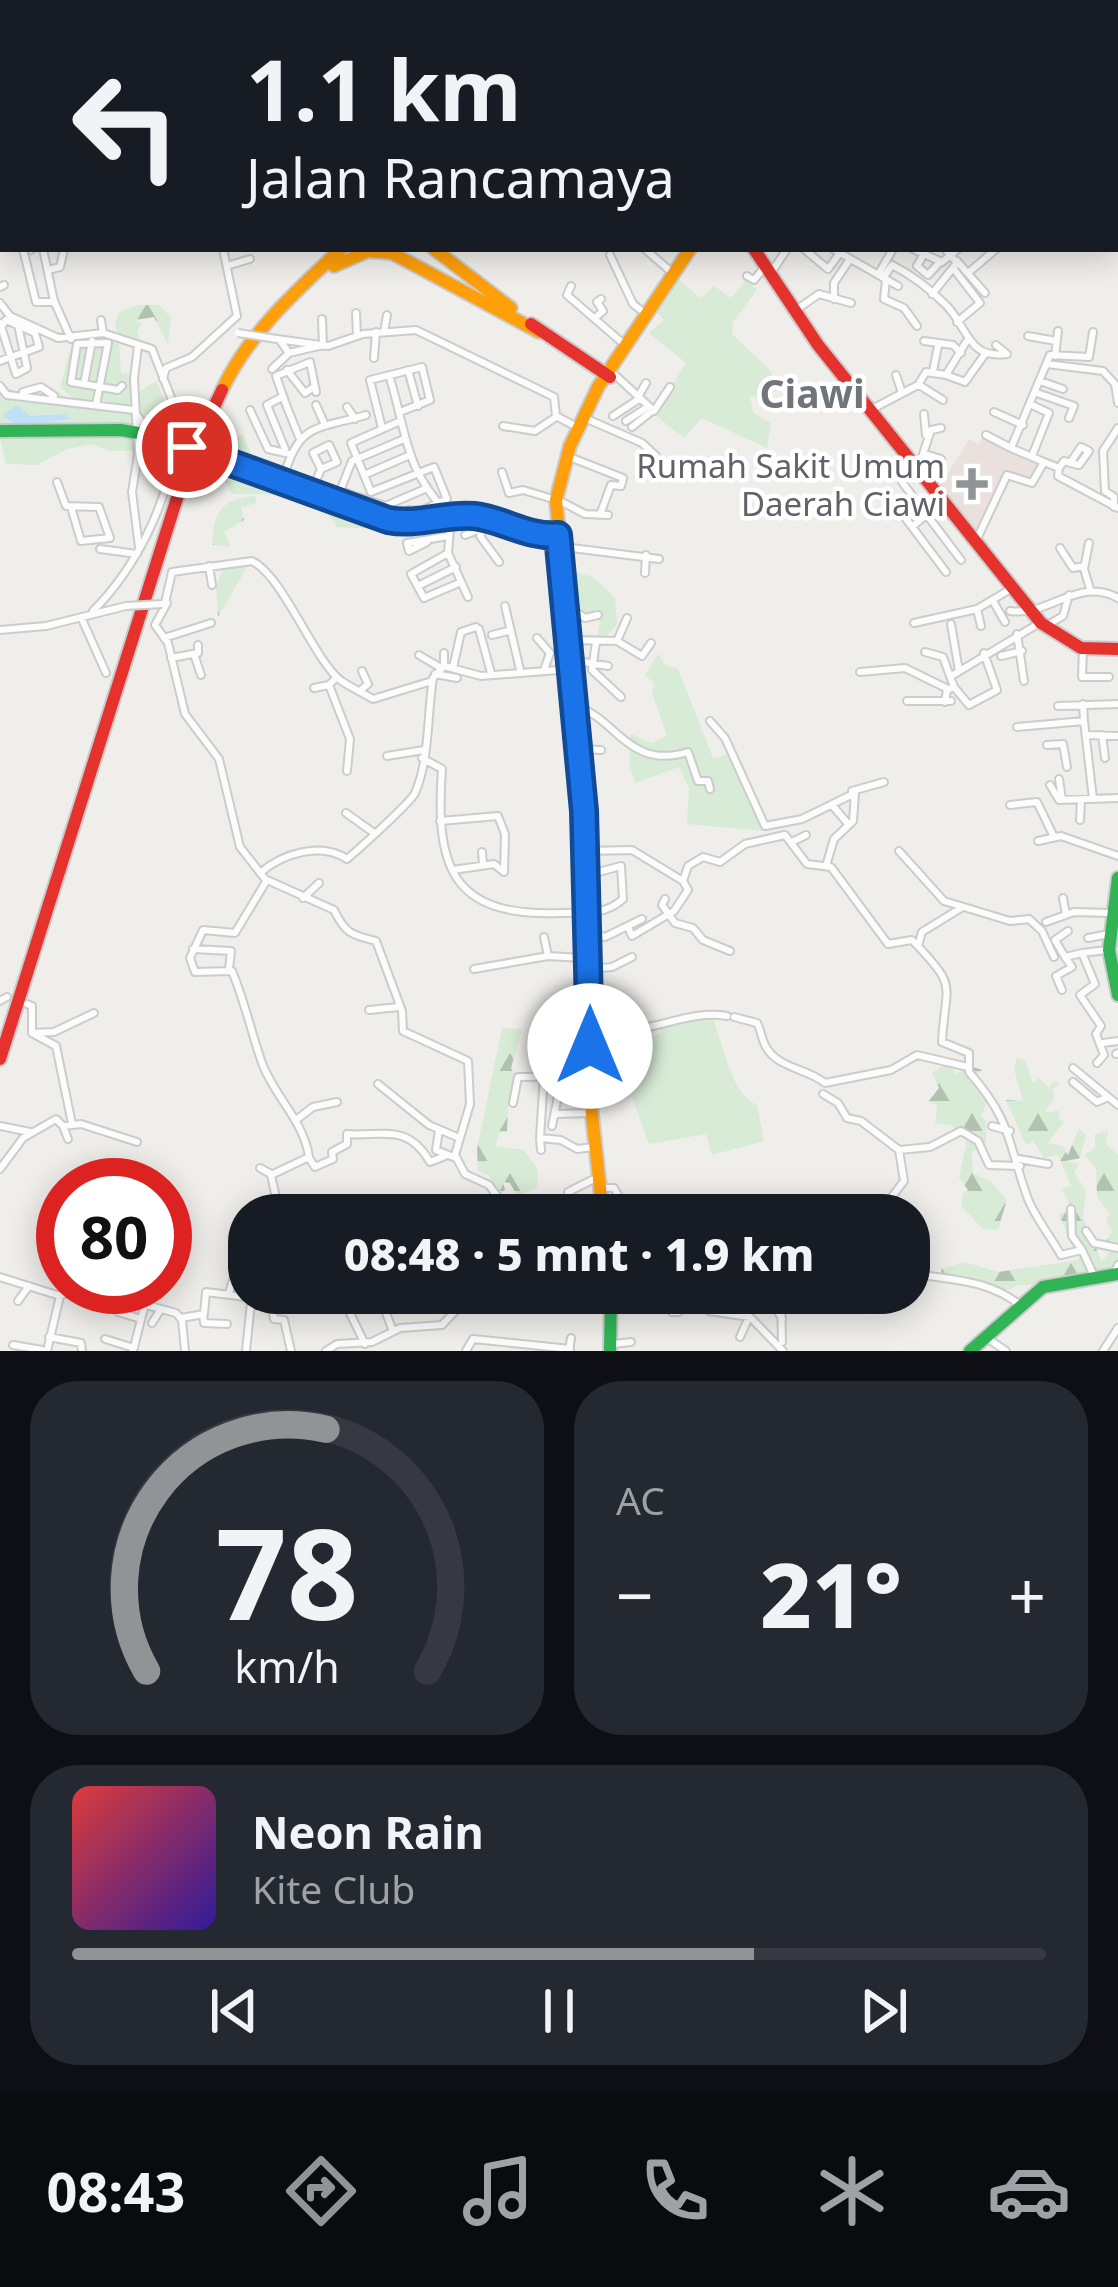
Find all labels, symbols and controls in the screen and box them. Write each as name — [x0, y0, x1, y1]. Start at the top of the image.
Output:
text: 1.1 km — [246, 31, 522, 146]
icon: left — [48, 48, 204, 204]
text: Jalan Rancamaya — [246, 140, 675, 214]
district label: Ciawi — [759, 366, 865, 419]
pin — [136, 396, 238, 498]
icon: arrive — [154, 414, 220, 480]
place label: Rumah Sakit Umum Daerah Ciawi — [636, 443, 945, 526]
marker: Rumah Sakit Umum Daerah Ciawi — [956, 468, 988, 500]
position arrow — [527, 983, 653, 1109]
speed limit sign: 80 — [36, 1158, 192, 1314]
text: 08:48 · 5 mnt · 1.9 km — [344, 1223, 814, 1284]
text: AC — [616, 1473, 665, 1526]
text: 78 — [216, 1487, 358, 1657]
text: 21° — [760, 1532, 902, 1654]
text: − — [616, 1549, 654, 1639]
text: + — [1008, 1549, 1046, 1639]
text: km/h — [234, 1637, 340, 1696]
text: Neon Rain — [252, 1801, 484, 1862]
text: Kite Club — [252, 1862, 415, 1915]
icon: previous — [201, 1978, 267, 2044]
icon: pause — [526, 1978, 592, 2044]
icon: next — [851, 1978, 917, 2044]
icon: directions — [279, 2149, 363, 2233]
icon: music — [456, 2149, 540, 2233]
icon: phone — [633, 2149, 717, 2233]
icon: climate — [810, 2149, 894, 2233]
icon: car — [987, 2149, 1071, 2233]
text: 08:43 — [47, 2154, 185, 2228]

